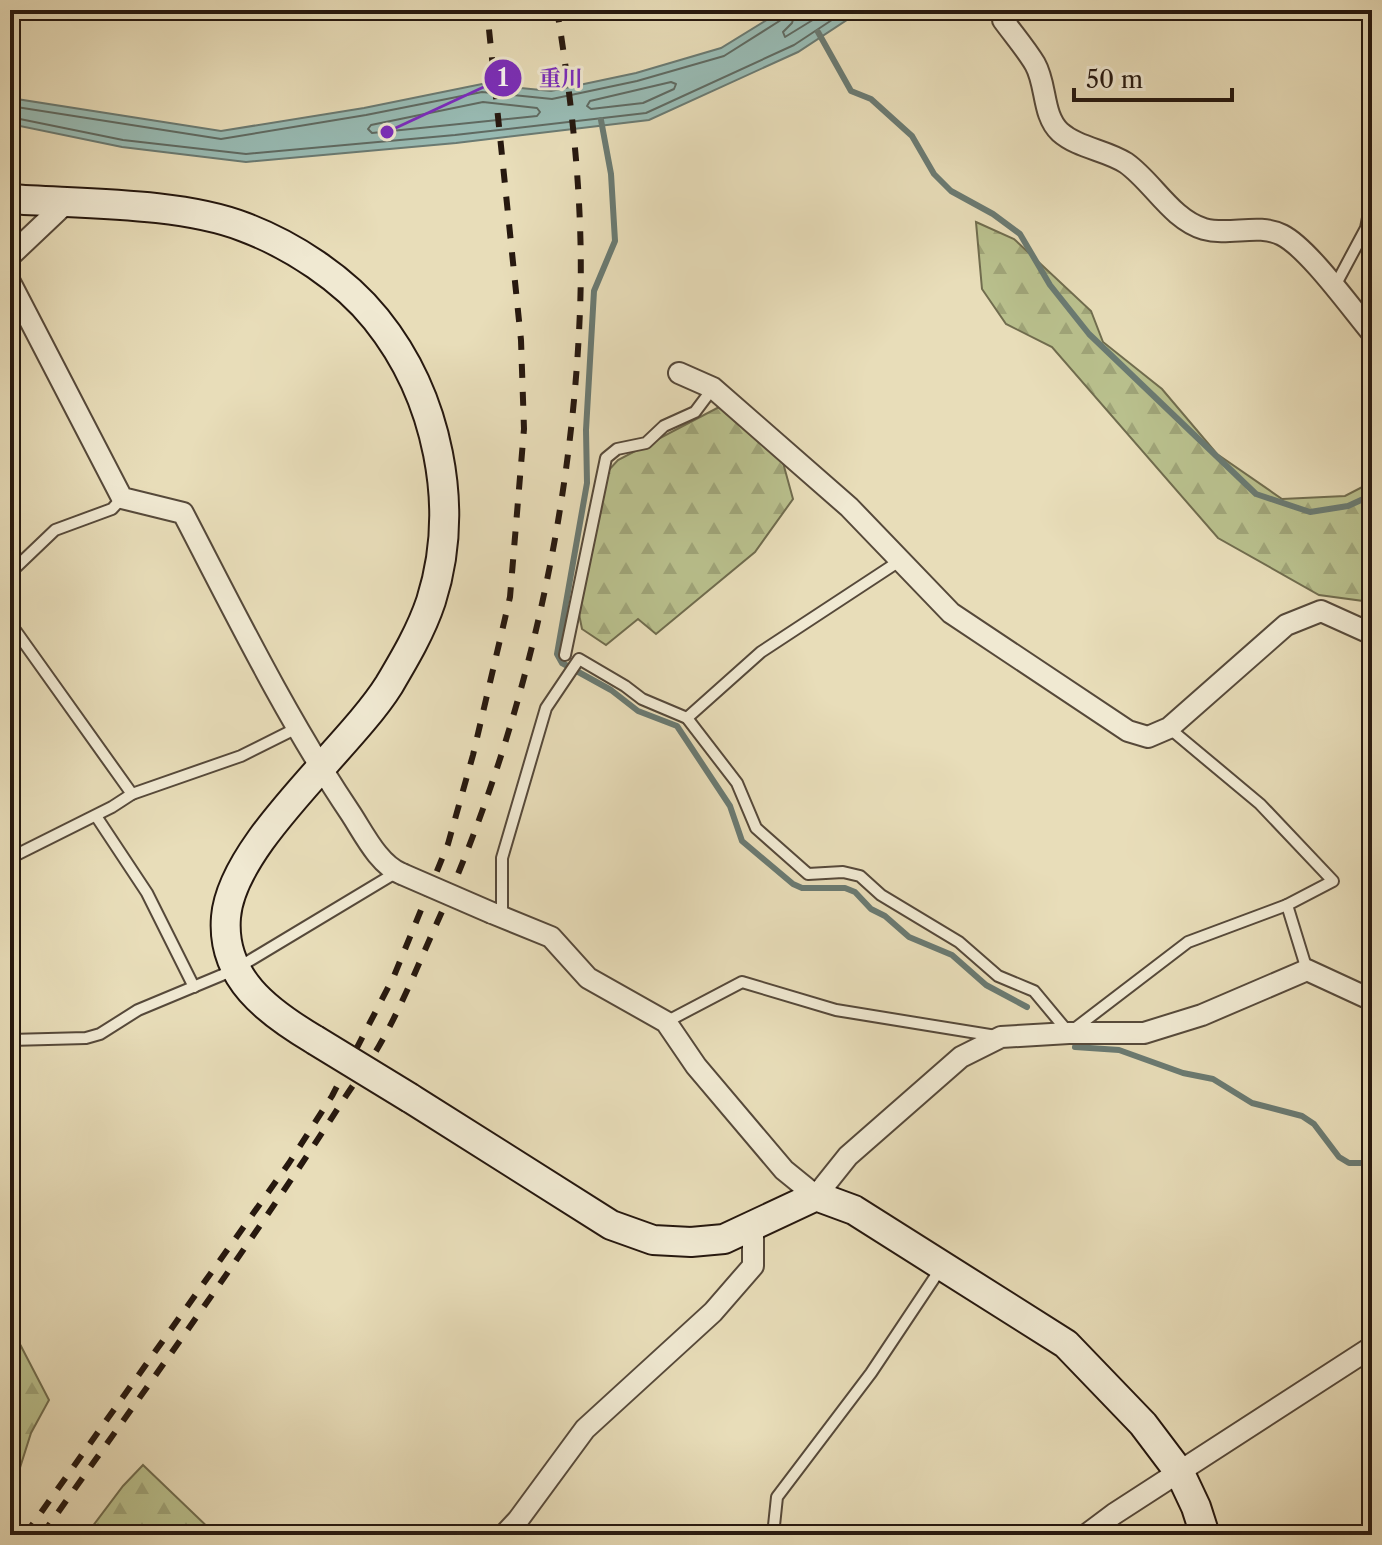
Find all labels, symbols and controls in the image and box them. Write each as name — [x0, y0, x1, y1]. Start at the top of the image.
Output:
scale bar — [1074, 52, 1232, 102]
callout: 重川 — [483, 55, 599, 101]
text: 1 — [498, 63, 509, 92]
text: 重川 — [539, 65, 583, 92]
text: 50 m — [1086, 65, 1143, 94]

